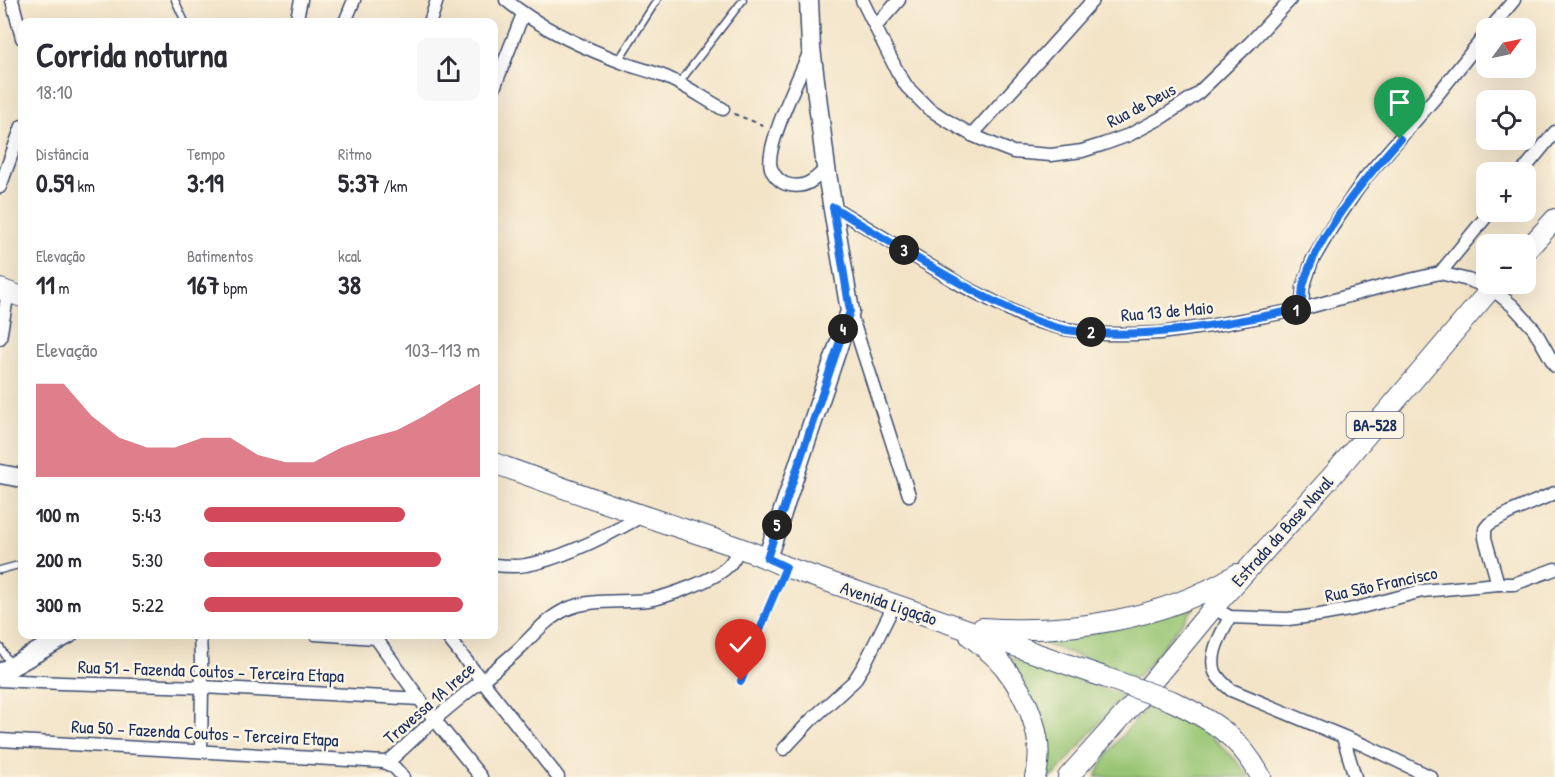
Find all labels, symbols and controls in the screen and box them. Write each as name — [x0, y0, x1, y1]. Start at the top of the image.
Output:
north arrow — [1476, 18, 1536, 78]
map controls — [1476, 18, 1536, 294]
text: Corrida noturna — [36, 33, 227, 77]
button: share — [417, 38, 480, 101]
street label: Rua de Deus — [1102, 76, 1180, 134]
pin — [1374, 77, 1425, 139]
text: 18:10 — [36, 78, 73, 105]
icon: arrive — [1383, 86, 1416, 119]
button: locate — [1476, 90, 1536, 150]
text: Distância — [36, 143, 88, 165]
text: Tempo — [187, 143, 225, 165]
text: Ritmo — [338, 143, 372, 165]
button: + — [1476, 162, 1536, 222]
text: 0.59 — [36, 165, 74, 200]
text: 3:19 — [187, 165, 224, 200]
text: 5:37 — [338, 165, 380, 200]
text: km — [74, 175, 95, 197]
text: /km — [380, 175, 408, 197]
button: − — [1476, 234, 1536, 294]
pin: 3 — [889, 235, 919, 265]
text: 3 — [900, 239, 908, 261]
text: Elevação — [36, 245, 85, 267]
text: Batimentos — [187, 245, 253, 267]
text: kcal — [338, 245, 361, 267]
text: 11 — [36, 267, 55, 302]
text: 167 — [187, 267, 220, 302]
text: 38 — [338, 267, 361, 302]
text: m — [55, 277, 69, 299]
text: bpm — [220, 277, 248, 299]
street label: Rua 13 de Maio — [1120, 295, 1214, 327]
pin: 1 — [1281, 295, 1311, 325]
text: 1 — [1293, 299, 1299, 321]
pin: 4 — [828, 314, 858, 344]
pin: 2 — [1076, 317, 1106, 347]
text: 4 — [840, 318, 846, 340]
text: 2 — [1087, 321, 1095, 343]
text: Elevação — [36, 336, 98, 363]
text: 103–113 m — [405, 336, 480, 363]
road number: BA-528 — [1346, 412, 1404, 438]
street label: Estrada da Base Naval — [1225, 470, 1339, 592]
text: 100 m — [36, 501, 79, 528]
text: 5:43 — [132, 501, 162, 528]
pin: 5 — [762, 510, 792, 540]
text: 5 — [774, 514, 780, 536]
text: 200 m — [36, 546, 81, 573]
text: 5:30 — [132, 546, 163, 573]
street label: Rua São Francisco — [1322, 560, 1440, 608]
street label: Avenida Ligação — [837, 575, 941, 631]
text: 300 m — [36, 591, 81, 618]
text: 5:22 — [132, 591, 164, 618]
pin — [715, 619, 766, 681]
icon: check — [724, 628, 757, 661]
street label: Rua 51 - Fazenda Coutos - Terceira Etapa — [77, 654, 345, 688]
street label: Travessa 1A Irece — [378, 656, 480, 750]
street label: Rua 50 - Fazenda Coutos - Terceira Etapa — [71, 714, 339, 752]

